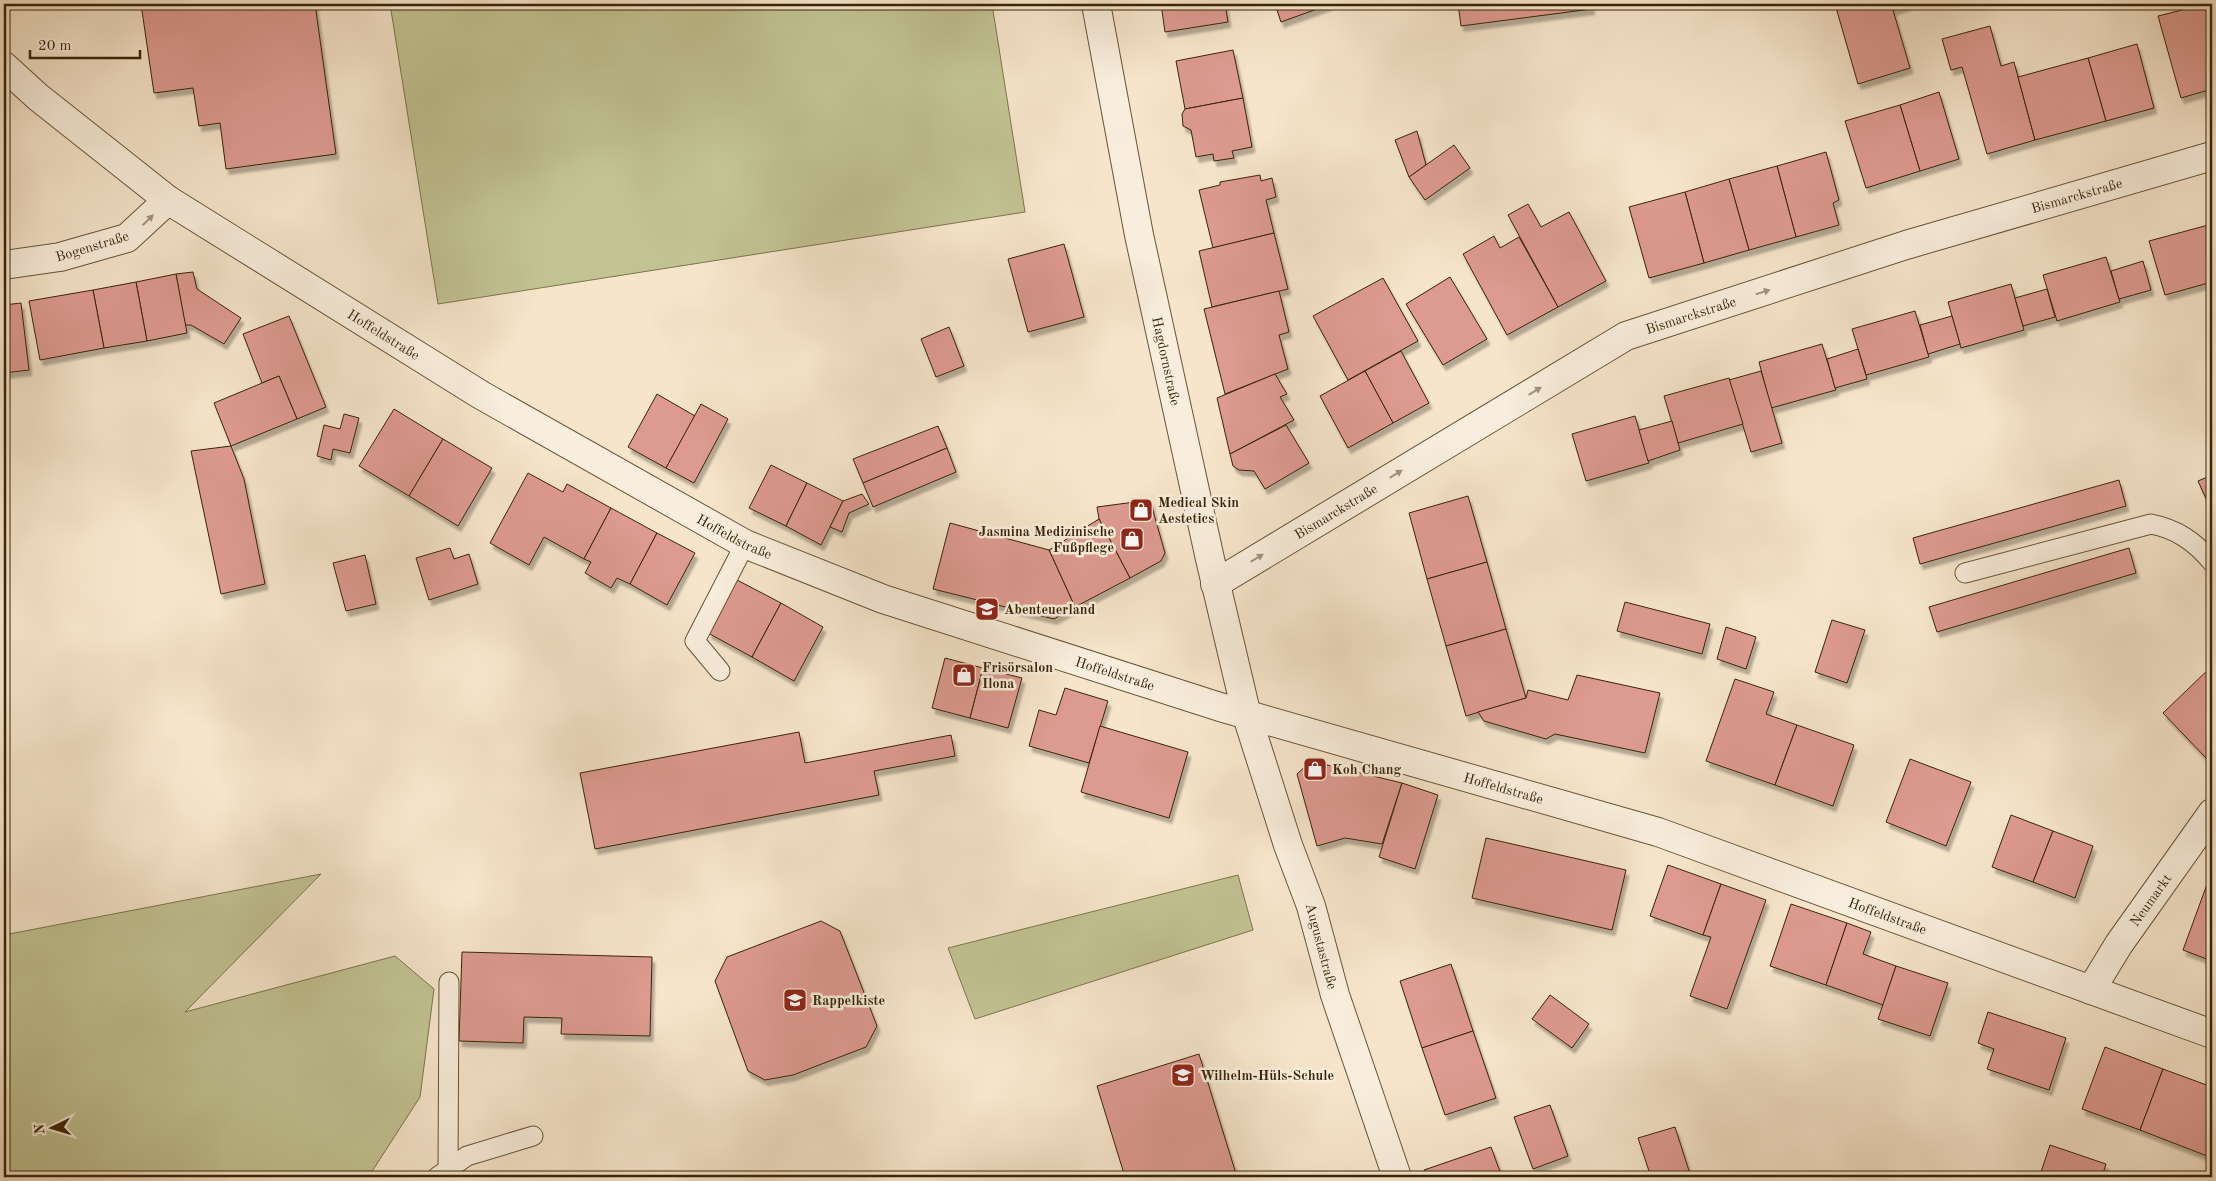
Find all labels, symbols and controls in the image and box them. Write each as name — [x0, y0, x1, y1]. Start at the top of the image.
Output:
scale bar — [30, 28, 140, 60]
text: 20 m — [38, 39, 72, 54]
street label: Bismarckstraße — [2030, 176, 2124, 216]
one-way arrow — [141, 214, 153, 226]
street label: Bogenstraße — [54, 229, 130, 265]
one-way arrow — [1756, 287, 1771, 295]
street label: Bismarckstraße — [1644, 295, 1738, 337]
street label: Hoffeldstraße — [345, 308, 422, 363]
street label: Hagdornstraße — [1149, 316, 1182, 407]
one-way arrow — [1529, 386, 1542, 395]
one-way arrow — [1390, 470, 1403, 479]
street label: Bismarckstraße — [1292, 482, 1380, 542]
place label: Medical Skin Aestetics — [1158, 496, 1239, 526]
shop icon: Medical Skin Aestetics — [1128, 497, 1154, 523]
street label: Hoffeldstraße — [694, 512, 774, 562]
place label: Jasmina Medizinische Fußpflege — [979, 525, 1114, 555]
shop icon: Jasmina Medizinische Fußpflege — [1119, 526, 1145, 552]
one-way arrow — [1250, 553, 1263, 563]
school or university icon: Abenteuerland — [974, 596, 1000, 622]
place label: Abenteuerland — [1004, 603, 1096, 617]
street label: Hoffeldstraße — [1073, 655, 1156, 694]
place label: Frisörsalon Ilona — [982, 661, 1053, 691]
shop icon: Frisörsalon Ilona — [951, 662, 977, 688]
shop icon: Koh Chang — [1302, 756, 1328, 782]
place label: Koh Chang — [1332, 763, 1402, 777]
street label: Hoffeldstraße — [1462, 771, 1545, 807]
street label: Neumarkt — [2128, 872, 2174, 929]
street label: Hoffeldstraße — [1846, 896, 1928, 937]
street label: Augustastraße — [1303, 902, 1339, 991]
school or university icon: Rappelkiste — [782, 987, 808, 1013]
place label: Rappelkiste — [812, 994, 885, 1008]
school or university icon: Wilhelm-Hüls-Schule — [1170, 1062, 1196, 1088]
place label: Wilhelm-Hüls-Schule — [1200, 1069, 1334, 1083]
north arrow — [28, 1104, 78, 1154]
text: N — [33, 1123, 47, 1135]

